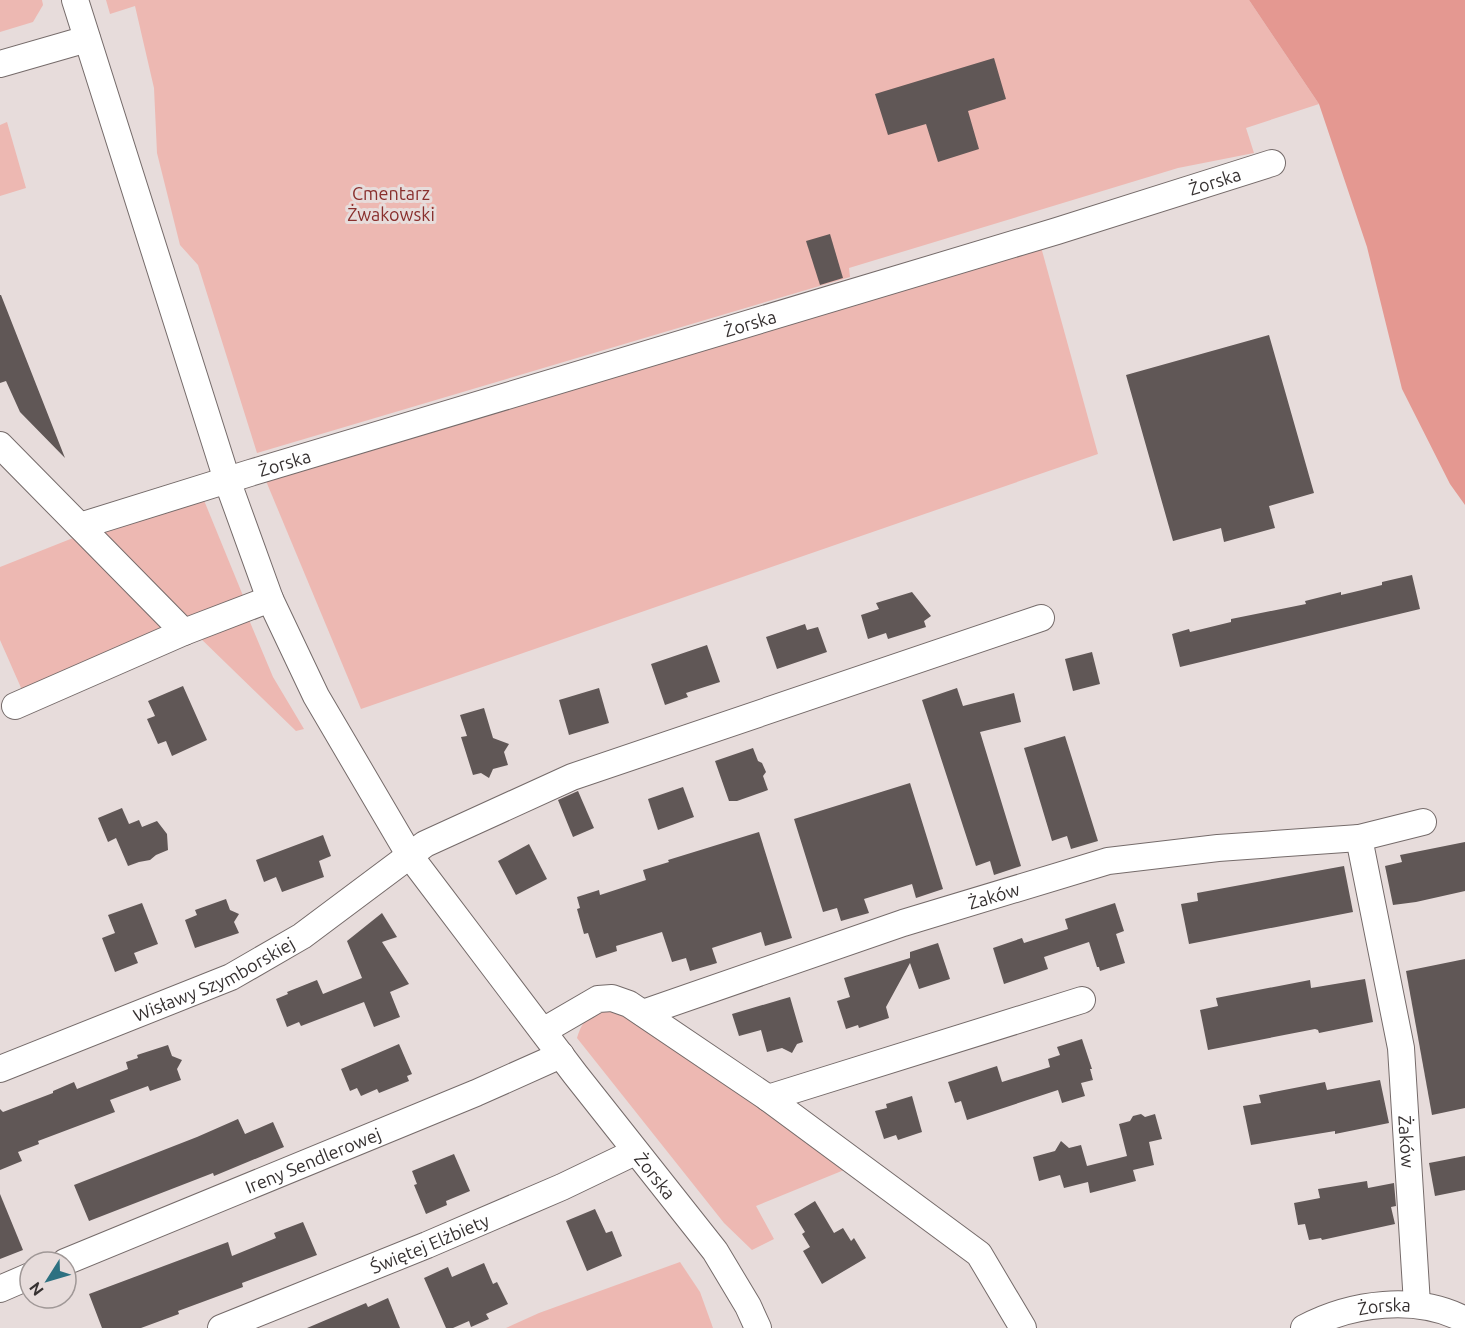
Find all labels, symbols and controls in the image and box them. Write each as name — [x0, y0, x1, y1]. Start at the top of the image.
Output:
street label: Żorska — [1186, 164, 1243, 199]
park label: Cmentarz Żwakowski — [347, 183, 435, 224]
street label: Żorska — [721, 306, 778, 340]
street label: Żorska — [256, 445, 313, 480]
street label: Żaków — [966, 878, 1022, 913]
street label: Wisławy Szymborskiej — [130, 933, 298, 1025]
street label: Żaków — [1395, 1115, 1418, 1169]
street label: Ireny Sendlerowej — [242, 1123, 384, 1197]
street label: Żorska — [631, 1148, 680, 1203]
street label: Świętej Elżbiety — [367, 1209, 492, 1277]
north arrow — [18, 1250, 78, 1310]
text: N — [25, 1279, 47, 1299]
street label: Żorska — [1356, 1294, 1411, 1318]

